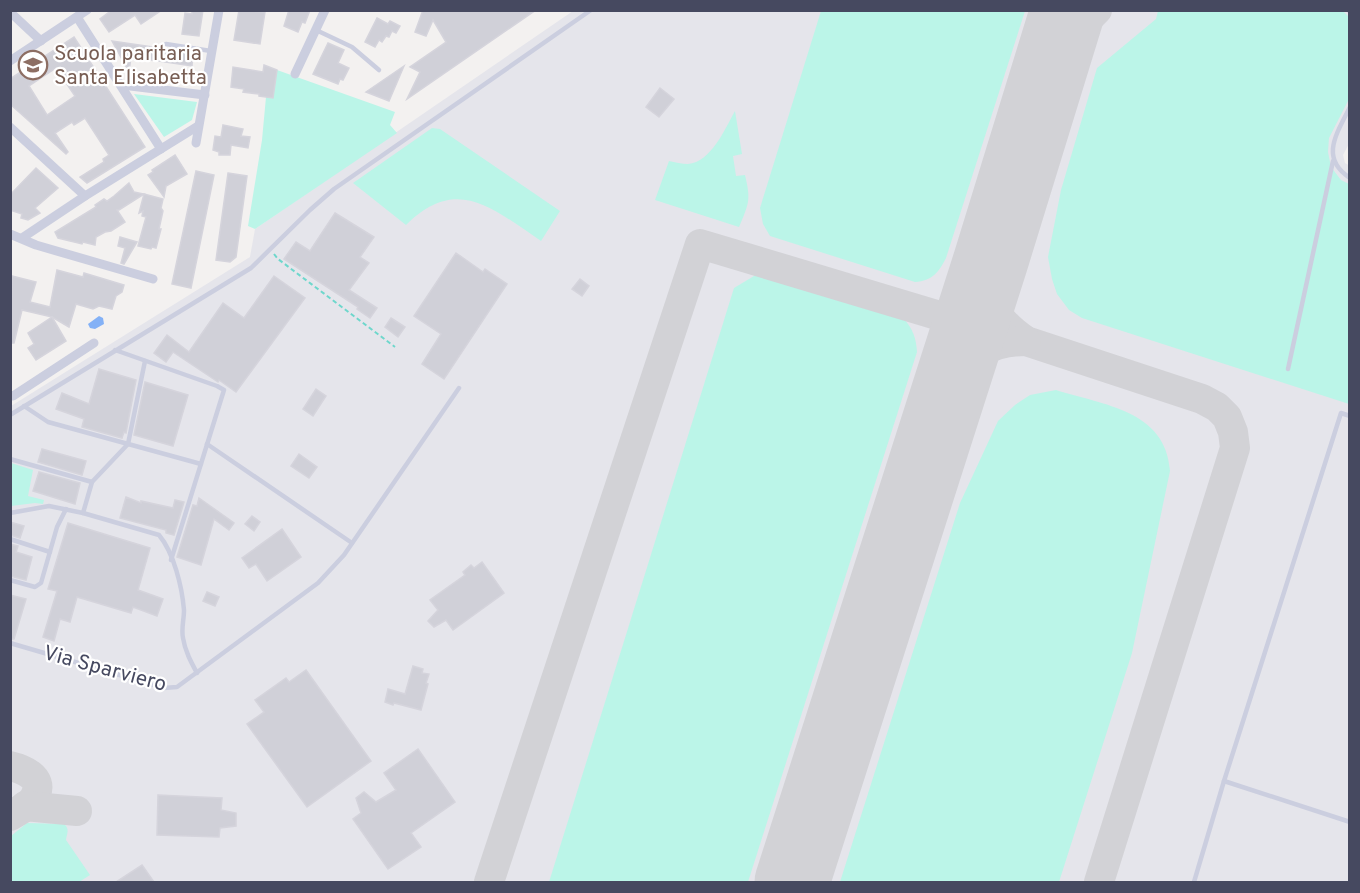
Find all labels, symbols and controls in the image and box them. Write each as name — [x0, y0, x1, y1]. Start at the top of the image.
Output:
place label: Scuola paritaria Santa Elisabetta — [54, 41, 207, 92]
school or university icon: Scuola paritaria Santa Elisabetta — [17, 49, 49, 81]
street label: Via Sparviero — [40, 640, 169, 699]

